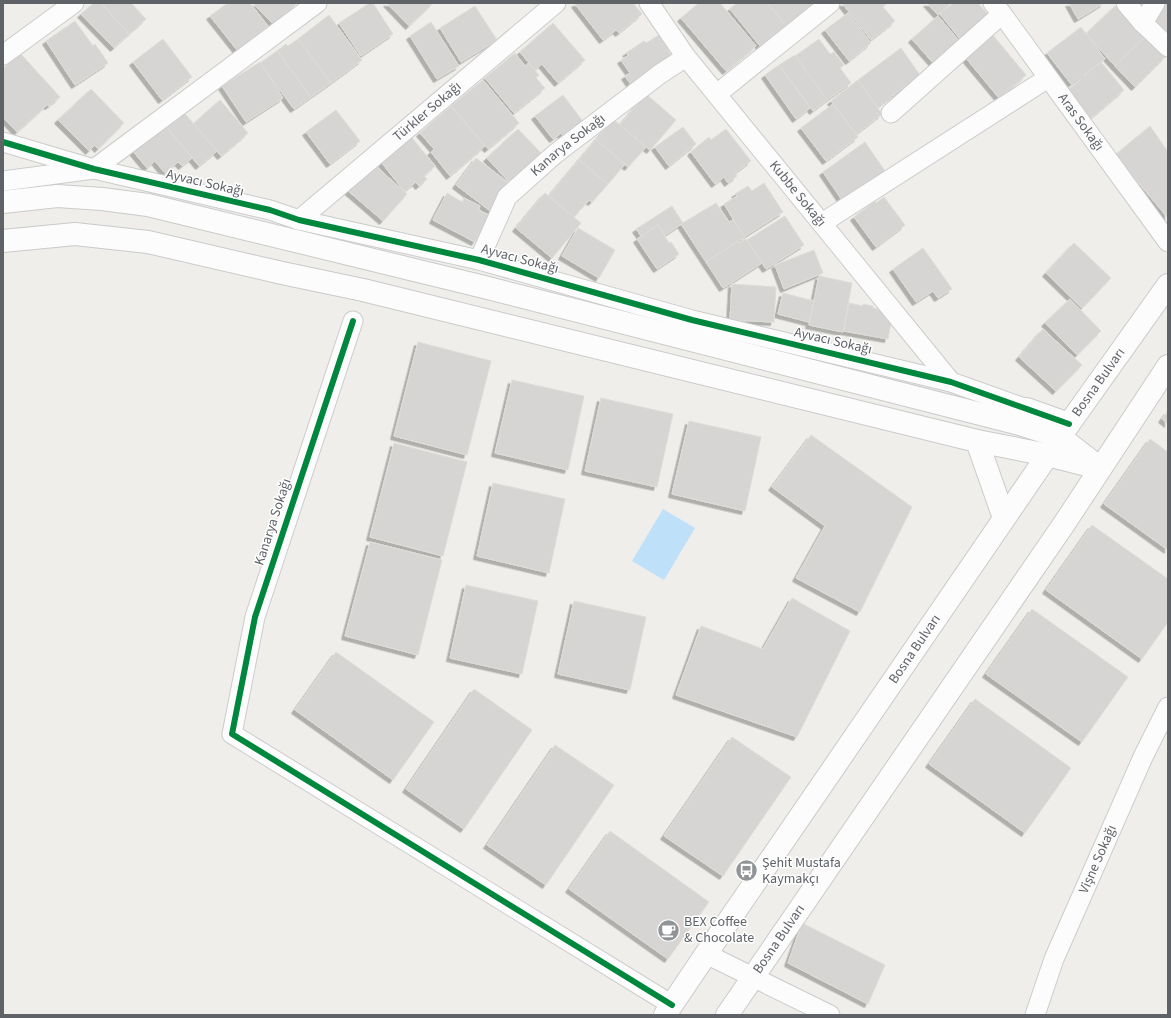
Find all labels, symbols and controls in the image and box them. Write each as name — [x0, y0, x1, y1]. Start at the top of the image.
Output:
street label: Türkler Sokağı — [389, 77, 466, 146]
street label: Aras Sokağı — [1053, 89, 1109, 155]
street label: Kanarya Sokağı — [526, 109, 610, 181]
street label: Kubbe Sokağı — [764, 156, 831, 231]
street label: Ayvacı Sokağı — [164, 164, 246, 202]
street label: Ayvacı Sokağı — [479, 239, 561, 279]
street label: Ayvacı Sokağı — [792, 322, 874, 360]
street label: Bosna Bulvarı — [1067, 344, 1130, 421]
street label: Kanarya Sokağı — [249, 476, 297, 568]
street label: Bosna Bulvarı — [884, 610, 946, 688]
street label: Vişne Sokağı — [1074, 822, 1122, 897]
place label: Şehit Mustafa Kaymakçı — [762, 853, 841, 889]
bus stop icon: Şehit Mustafa Kaymakçı — [733, 858, 759, 884]
street label: Bosna Bulvarı — [748, 900, 810, 978]
place label: BEX Coffee & Chocolate — [684, 912, 754, 948]
cafe icon: BEX Coffee & Chocolate — [656, 917, 682, 943]

